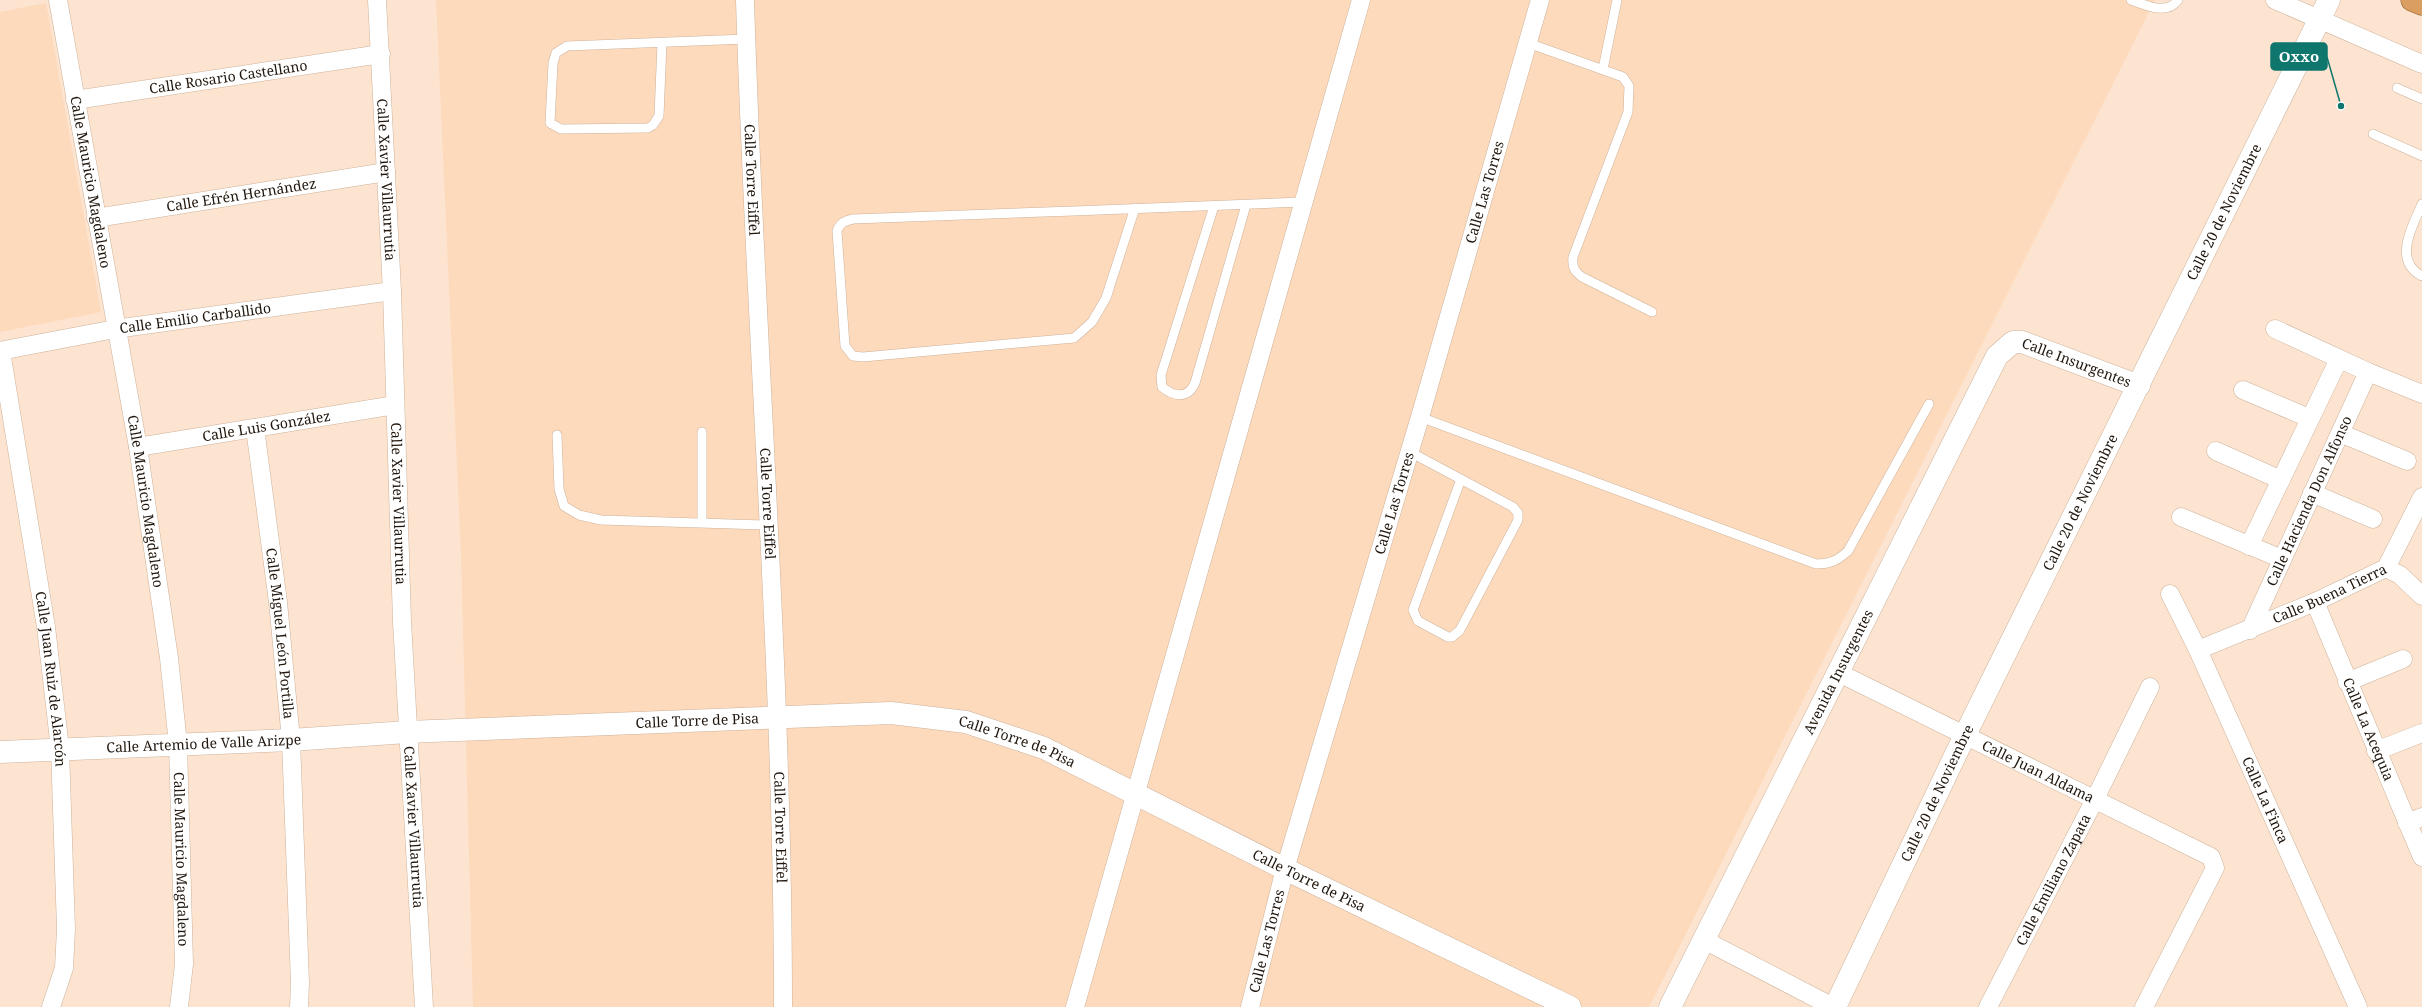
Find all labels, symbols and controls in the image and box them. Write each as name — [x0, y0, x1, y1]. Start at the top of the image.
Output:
callout: Oxxo — [2271, 43, 2327, 70]
text: Oxxo — [2279, 46, 2319, 66]
street label: Calle Rosario Castellano — [148, 55, 309, 98]
street label: Calle Mauricio Magdaleno — [66, 94, 116, 270]
street label: Calle Xavier Villaurrutia — [373, 98, 400, 262]
street label: Calle Torre Eiffel — [740, 124, 764, 237]
street label: Calle Las Torres — [1460, 139, 1508, 246]
street label: Calle 20 de Noviembre — [2182, 140, 2265, 283]
street label: Calle Efrén Hernández — [165, 173, 317, 216]
street label: Calle Emilio Carballido — [118, 298, 272, 337]
street label: Calle Insurgentes — [2019, 333, 2134, 391]
street label: Calle Luis González — [201, 406, 332, 445]
street label: Calle Hacienda Don Alfonso — [2261, 412, 2356, 589]
street label: Calle Mauricio Magdaleno — [123, 413, 169, 589]
street label: Calle Xavier Villaurrutia — [387, 422, 411, 585]
street label: Calle 20 de Noviembre — [2038, 431, 2122, 574]
street label: Calle Torre Eiffel — [756, 447, 780, 560]
street label: Calle Las Torres — [1369, 450, 1418, 557]
street label: Calle Miguel León Portilla — [262, 547, 299, 720]
street label: Calle Buena Tierra — [2269, 559, 2390, 628]
street label: Calle Juan Ruiz de Alarcón — [31, 590, 71, 767]
street label: Avenida Insurgentes — [1799, 606, 1877, 737]
street label: Calle La Acequia — [2339, 674, 2399, 784]
street label: Calle Torre de Pisa — [635, 708, 759, 732]
street label: Calle Torre de Pisa — [958, 711, 1079, 771]
street label: Calle 20 de Noviembre — [1896, 721, 1978, 865]
street label: Calle Artemio de Valle Arizpe — [106, 729, 302, 757]
street label: Calle Juan Aldama — [1979, 735, 2097, 807]
street label: Calle Xavier Villaurrutia — [400, 745, 428, 909]
street label: Calle La Finca — [2238, 753, 2293, 846]
street label: Calle Torre Eiffel — [770, 771, 792, 884]
street label: Calle Mauricio Magdaleno — [170, 772, 194, 947]
street label: Calle Emiliano Zapata — [2011, 810, 2095, 949]
street label: Calle Torre de Pisa — [1250, 844, 1369, 916]
street label: Calle Las Torres — [1244, 887, 1288, 995]

